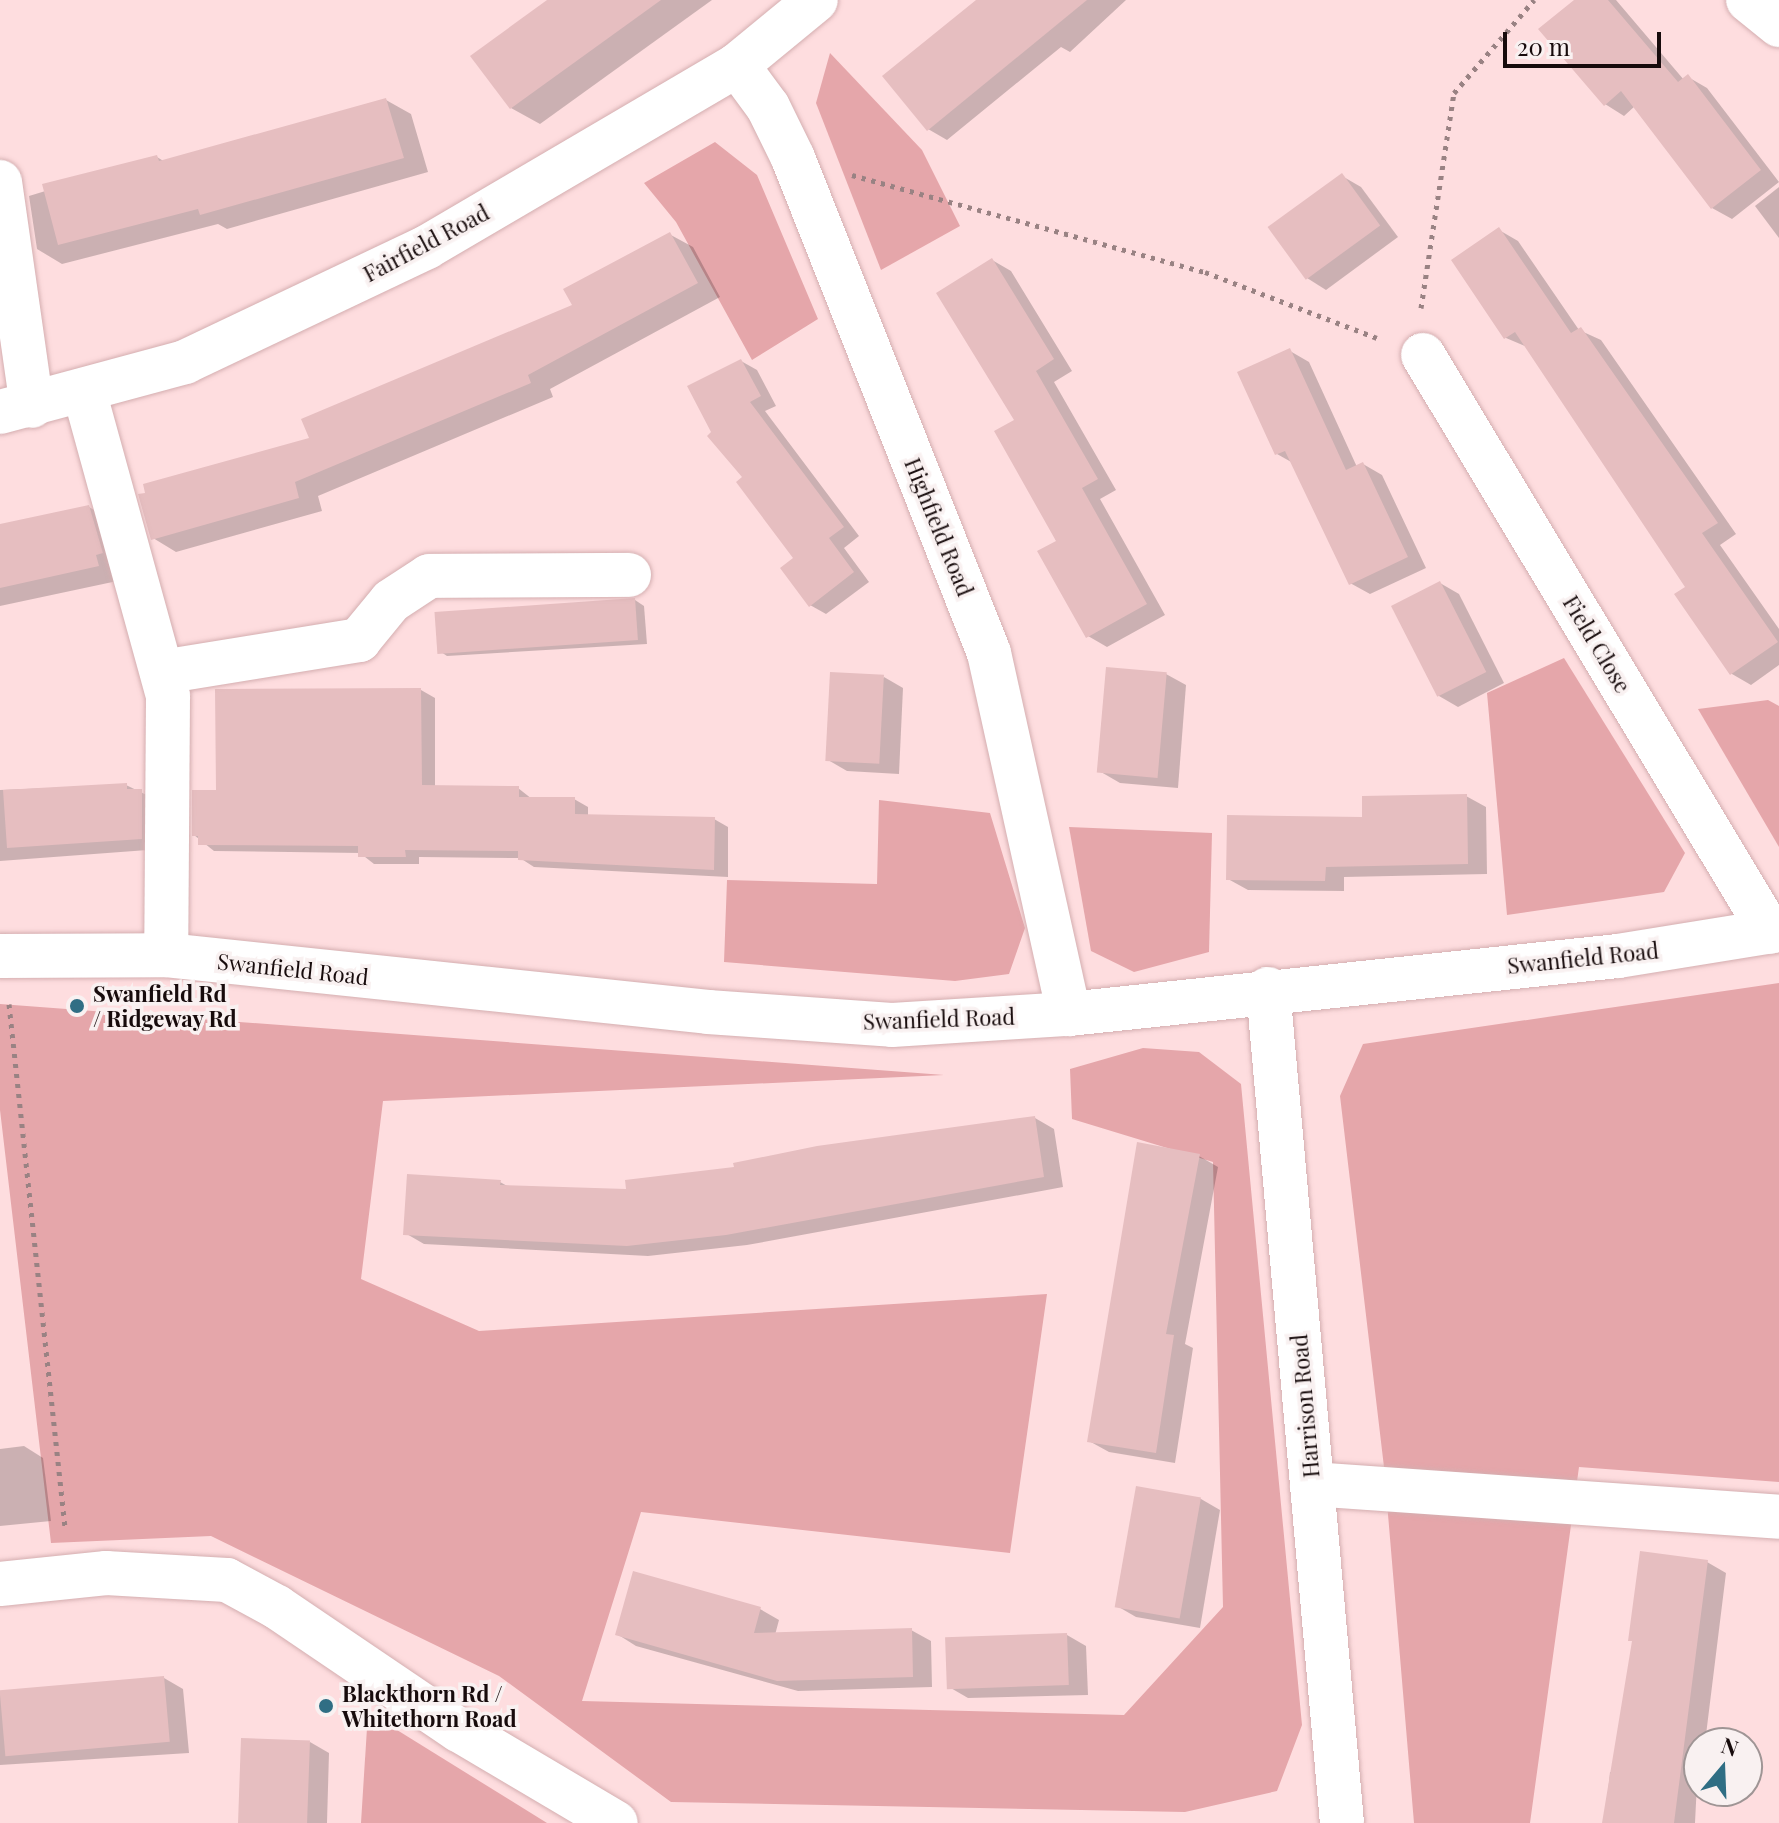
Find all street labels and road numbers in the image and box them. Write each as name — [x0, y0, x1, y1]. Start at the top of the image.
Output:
street label: Fairfield Road — [359, 199, 493, 287]
street label: Highfield Road — [899, 454, 979, 600]
street label: Field Close — [1558, 591, 1636, 697]
street label: Swanfield Road — [1506, 937, 1660, 979]
street label: Swanfield Road — [216, 948, 370, 990]
street label: Swanfield Road — [863, 1003, 1015, 1035]
street label: Harrison Road — [1286, 1333, 1324, 1479]

